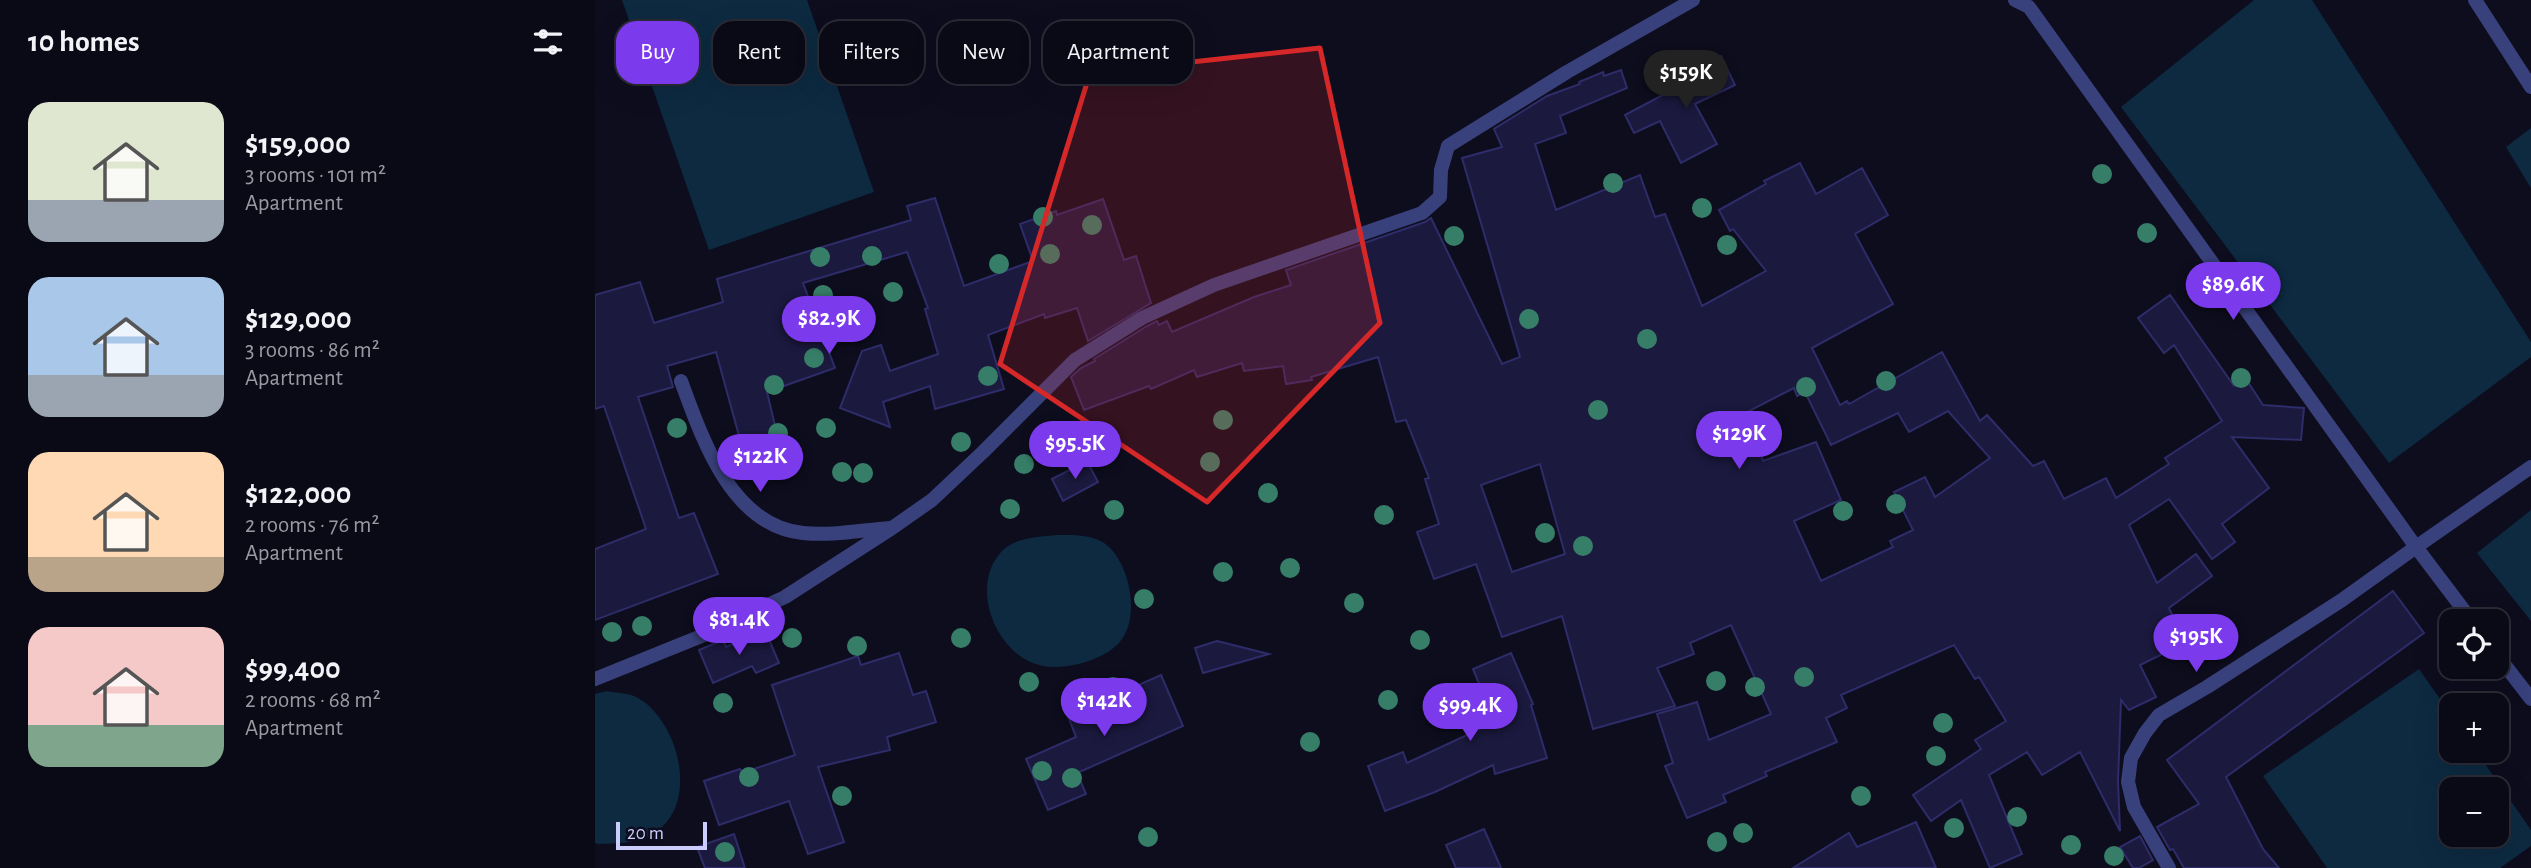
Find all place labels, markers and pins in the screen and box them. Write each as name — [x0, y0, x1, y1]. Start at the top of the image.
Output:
pin: $159K — [1637, 50, 1735, 110]
pin: $89.6K — [2176, 262, 2290, 322]
pin: $82.9K — [772, 296, 886, 356]
pin: $129K — [1690, 412, 1788, 471]
pin: $95.5K — [1018, 421, 1132, 481]
pin: $122K — [711, 434, 809, 494]
pin: $81.4K — [682, 598, 796, 657]
pin: $195K — [2147, 614, 2245, 674]
pin: $142K — [1055, 678, 1153, 738]
pin: $99.4K — [1413, 684, 1527, 743]

